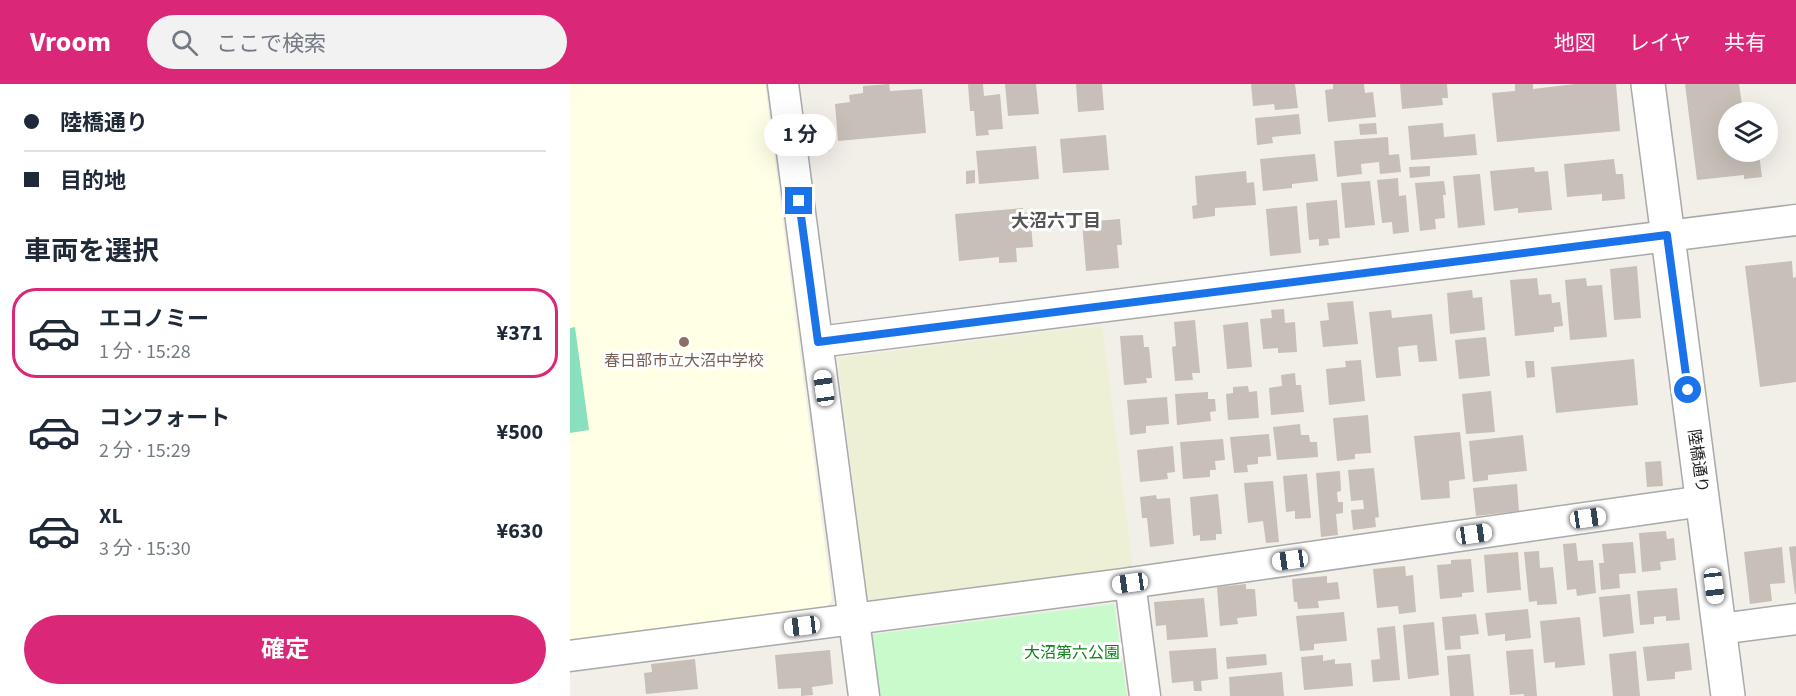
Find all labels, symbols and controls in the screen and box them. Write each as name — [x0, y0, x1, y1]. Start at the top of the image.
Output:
search box — [147, 15, 567, 69]
text: Vroom — [30, 22, 111, 62]
icon: search — [168, 26, 201, 59]
text: ここで検索 — [216, 28, 326, 60]
text: 地図 — [1554, 28, 1596, 58]
text: レイヤ — [1629, 28, 1691, 58]
text: 共有 — [1724, 28, 1766, 58]
map controls — [1718, 102, 1778, 162]
button: layers — [1718, 102, 1778, 162]
text: 陸橋通り — [60, 107, 148, 139]
callout: 1 分 — [763, 114, 835, 156]
text: 1 分 — [783, 121, 817, 149]
text: 目的地 — [60, 165, 126, 197]
route end — [785, 187, 812, 214]
district label: 大沼六丁目 — [1011, 209, 1101, 234]
text: 車両を選択 — [24, 232, 159, 271]
text: エコノミー — [99, 303, 209, 335]
icon: car — [27, 306, 81, 360]
text: ¥371 — [497, 317, 543, 349]
marker: 春日部市立大沼中学校 — [677, 335, 691, 349]
text: 1 分 · 15:28 — [99, 338, 191, 366]
place label: 春日部市立大沼中学校 — [604, 350, 764, 372]
car — [813, 369, 835, 407]
route start — [1674, 376, 1701, 403]
text: コンフォート — [99, 402, 230, 434]
icon: car — [27, 405, 81, 459]
text: ¥500 — [497, 416, 543, 448]
street label: 陸橋通り — [1683, 428, 1713, 494]
text: 2 分 · 15:29 — [99, 437, 191, 465]
text: XL — [99, 500, 123, 532]
icon: car — [27, 504, 81, 558]
car — [1569, 507, 1607, 529]
text: ¥630 — [497, 515, 543, 547]
car — [1455, 523, 1493, 545]
text: 3 分 · 15:30 — [99, 535, 191, 563]
car — [1271, 549, 1309, 571]
car — [1703, 567, 1725, 605]
car — [1111, 572, 1149, 594]
button: 確定 — [24, 615, 546, 684]
car — [783, 615, 821, 637]
park label: 大沼第六公園 — [1024, 642, 1120, 664]

